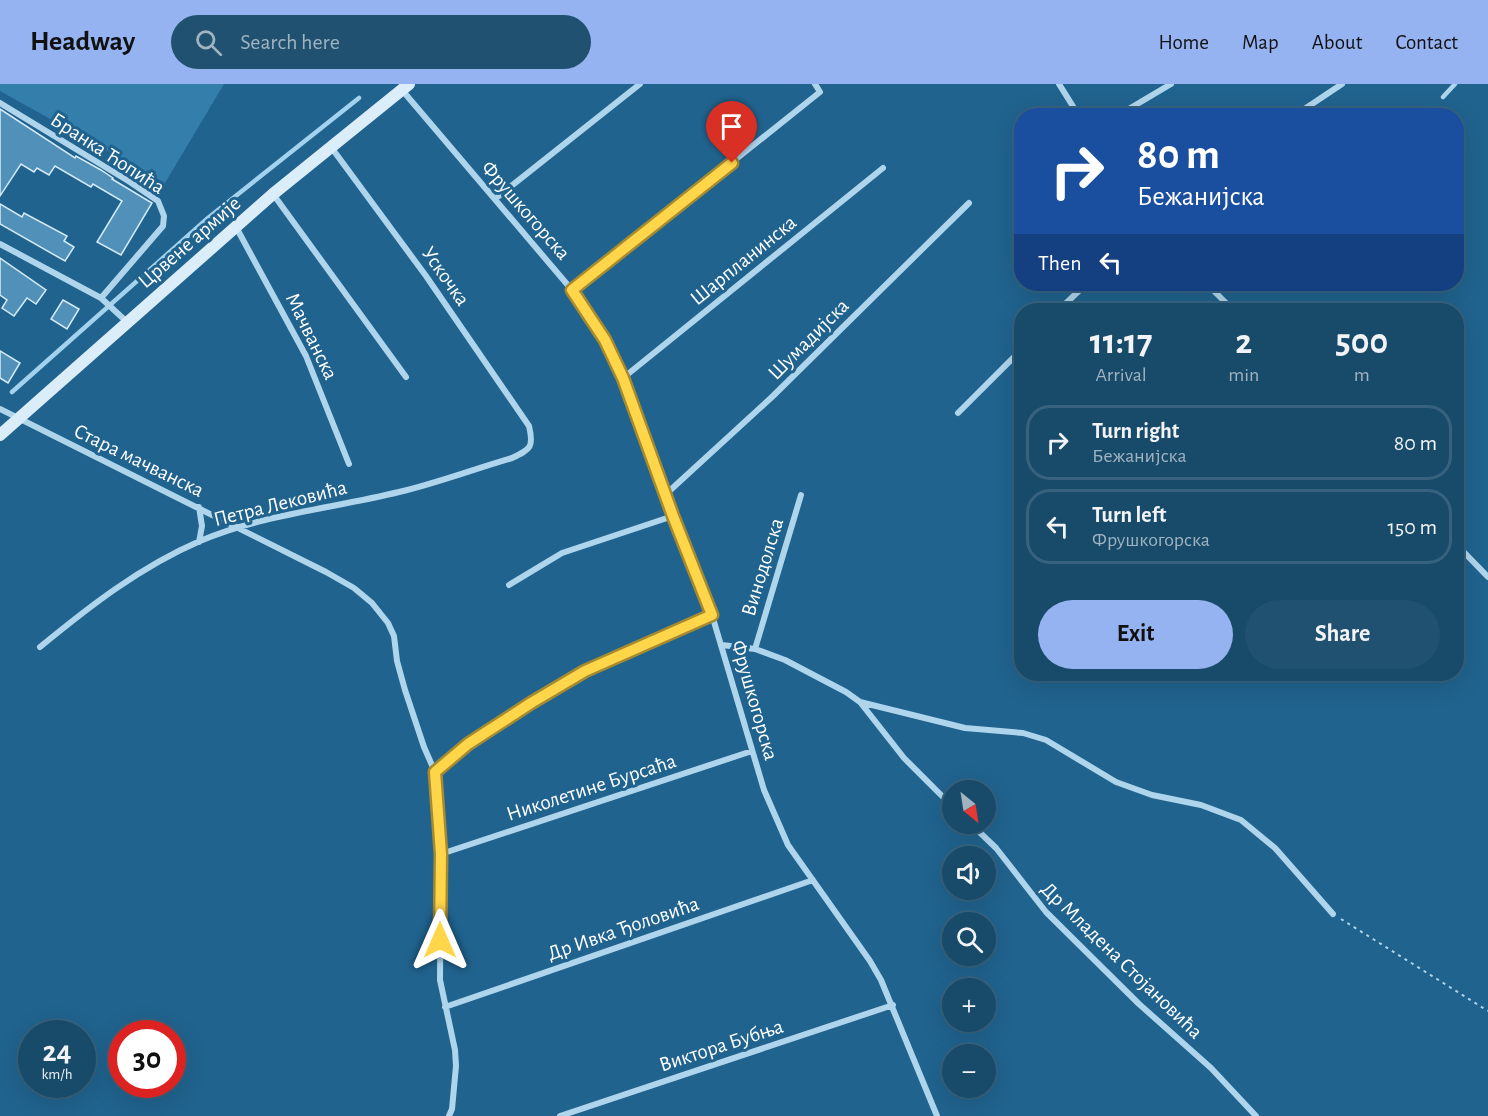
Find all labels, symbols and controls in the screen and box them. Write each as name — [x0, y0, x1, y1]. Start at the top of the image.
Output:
search box — [171, 15, 591, 69]
icon: search — [192, 26, 225, 59]
text: Headway — [30, 28, 135, 56]
text: Search here — [240, 31, 340, 53]
text: Home — [1158, 32, 1209, 53]
text: Map — [1242, 32, 1279, 53]
text: About — [1312, 32, 1362, 53]
text: Contact — [1395, 32, 1458, 53]
pin — [706, 101, 757, 163]
street label: Бранка Ћопића — [47, 109, 169, 198]
icon: arrive — [715, 110, 748, 143]
icon: right — [1038, 132, 1116, 210]
text: 80 m — [1137, 134, 1220, 176]
street label: Фрушкогорска — [477, 157, 574, 264]
text: Бежанијска — [1137, 183, 1265, 210]
street label: Црвене армије — [134, 192, 245, 292]
street label: Шарпланинска — [686, 211, 801, 309]
street label: Ускочка — [418, 243, 474, 310]
icon: left — [1094, 246, 1127, 279]
text: Then — [1038, 252, 1082, 274]
street label: Мачванска — [282, 290, 342, 383]
street label: Шумадијска — [764, 295, 853, 384]
text: 11:17 — [1090, 324, 1152, 360]
text: 2 — [1235, 324, 1252, 360]
text: 500 — [1335, 324, 1388, 360]
text: Arrival — [1095, 365, 1147, 385]
text: min — [1228, 365, 1259, 385]
text: m — [1354, 365, 1370, 385]
street label: Стара мачванска — [70, 420, 207, 501]
text: Turn right — [1092, 420, 1179, 442]
icon: right — [1041, 426, 1074, 459]
text: 80 m — [1394, 432, 1437, 454]
text: Бежанијска — [1092, 446, 1187, 466]
street label: Петра Лековића — [211, 477, 349, 530]
text: Turn left — [1092, 504, 1166, 526]
icon: left — [1041, 510, 1074, 543]
street label: Винодолска — [738, 515, 787, 619]
text: 150 m — [1387, 516, 1437, 538]
text: Фрушкогорска — [1092, 530, 1210, 550]
button: Exit — [1038, 600, 1233, 669]
button: Share — [1245, 600, 1440, 669]
street label: Фрушкогорска — [727, 638, 782, 763]
street label: Николетине Бурсаћа — [504, 750, 679, 825]
north arrow — [942, 780, 996, 834]
map controls — [942, 780, 996, 1098]
button: sound — [942, 846, 996, 900]
street label: Др Младена Стојановића — [1037, 878, 1207, 1043]
street label: Др Ивка Ђоловића — [545, 893, 702, 965]
position arrow — [408, 908, 472, 972]
button: search — [942, 912, 996, 966]
button: + — [942, 978, 996, 1032]
street label: Виктора Бубња — [656, 1015, 786, 1075]
speed limit sign: 30 — [108, 1020, 186, 1098]
text: 24 — [42, 1037, 72, 1067]
button: − — [942, 1044, 996, 1098]
text: km/h — [42, 1067, 72, 1082]

